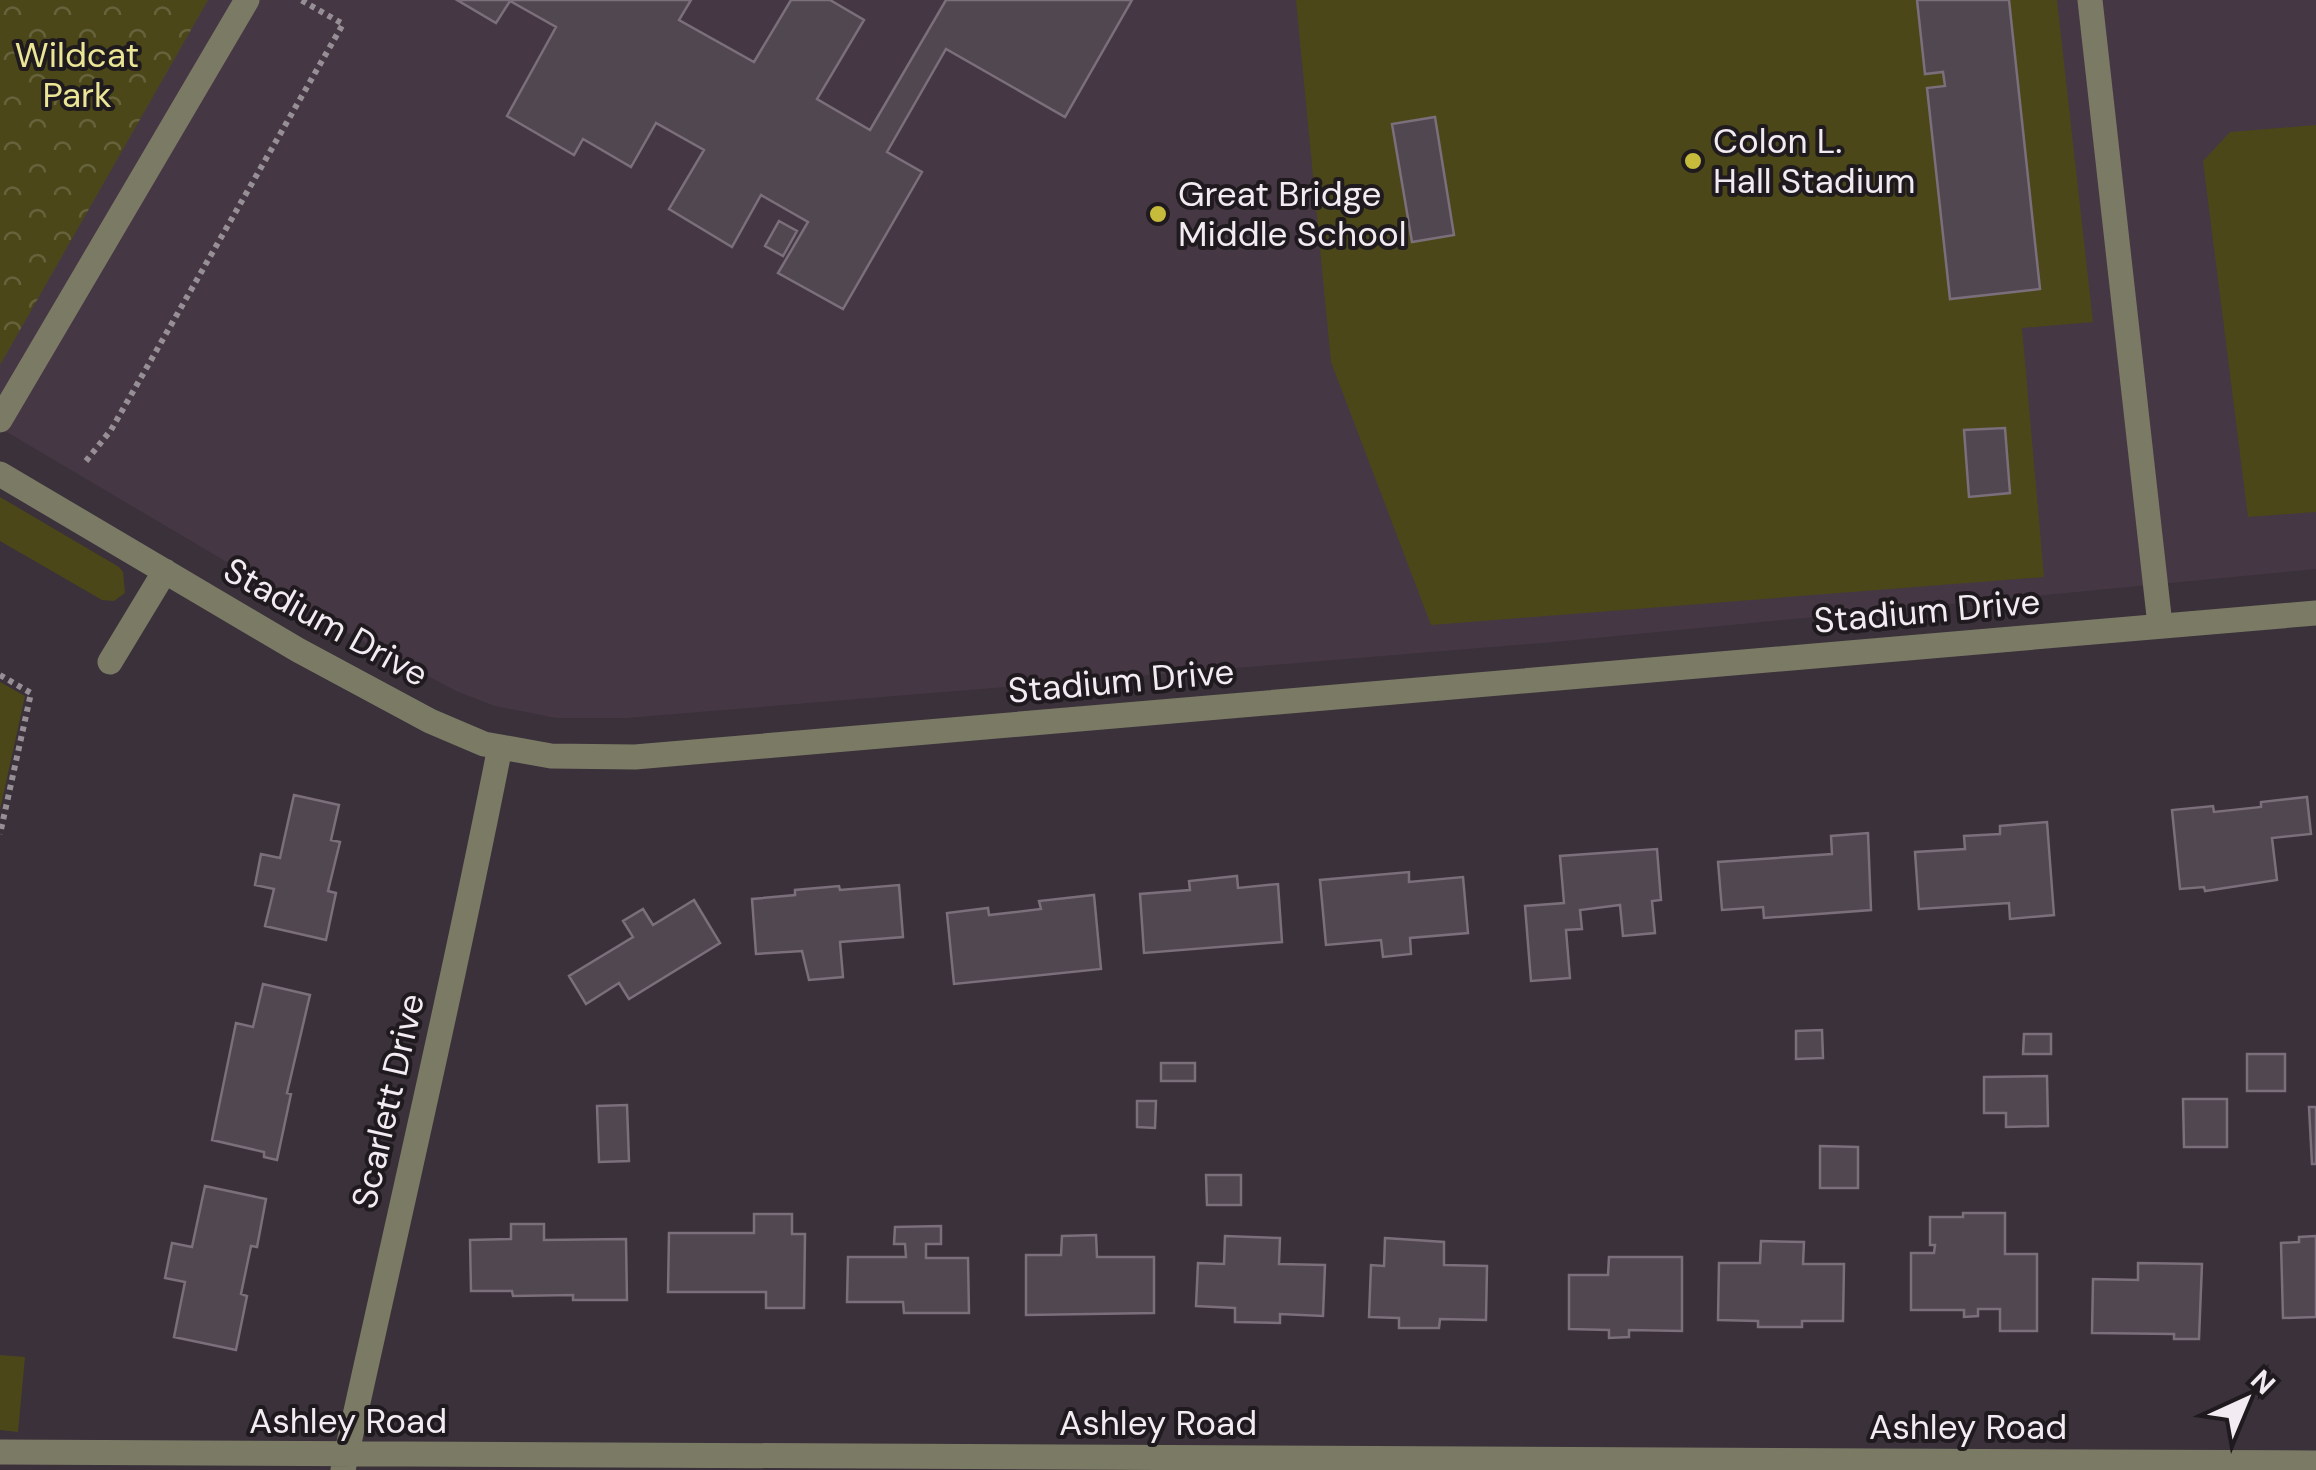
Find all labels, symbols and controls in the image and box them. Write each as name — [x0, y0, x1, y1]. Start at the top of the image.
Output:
park label: Wildcat Park — [15, 32, 139, 118]
place label: Colon L. Hall Stadium — [1713, 118, 1915, 204]
marker: Colon L. Hall Stadium — [1682, 150, 1704, 172]
place label: Great Bridge Middle School — [1178, 171, 1406, 257]
marker: Great Bridge Middle School — [1147, 203, 1169, 225]
street label: Stadium Drive — [216, 547, 436, 697]
street label: Stadium Drive — [1812, 578, 2042, 644]
street label: Stadium Drive — [1006, 648, 1236, 714]
street label: Scarlett Drive — [341, 989, 435, 1213]
north arrow — [2196, 1350, 2296, 1450]
text: N — [2243, 1362, 2283, 1403]
street label: Ashley Road — [249, 1398, 447, 1444]
street label: Ashley Road — [1059, 1400, 1257, 1446]
street label: Ashley Road — [1869, 1404, 2067, 1450]

